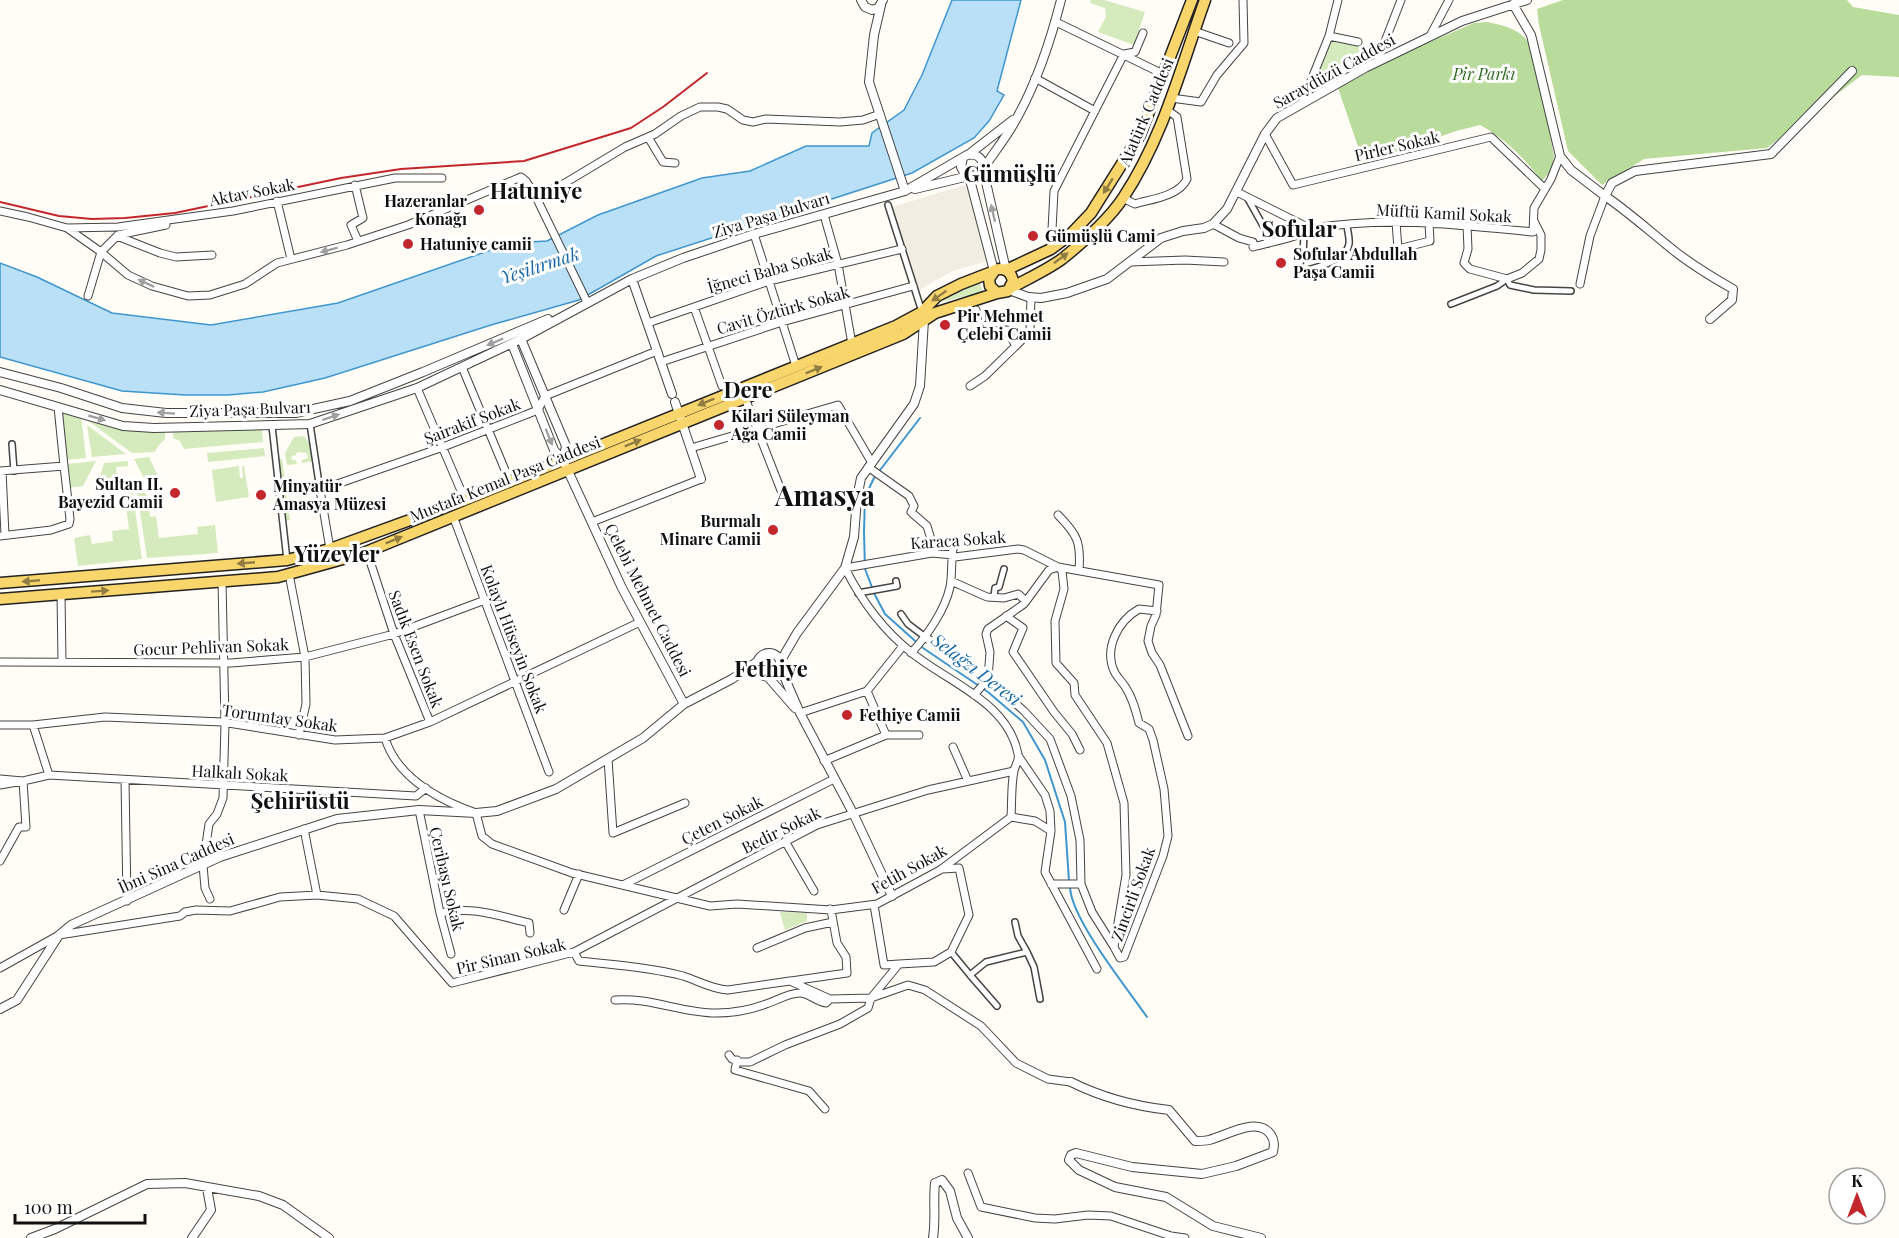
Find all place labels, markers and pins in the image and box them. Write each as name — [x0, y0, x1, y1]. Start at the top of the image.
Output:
place label: Hazeranlar Konağı — [384, 190, 468, 229]
marker: Hazeranlar Konağı — [472, 203, 486, 217]
place label: Gümüşlü Cami — [1045, 225, 1156, 246]
marker: Gümüşlü Cami — [1026, 229, 1040, 243]
place label: Hatuniye camii — [420, 233, 532, 254]
marker: Hatuniye camii — [401, 237, 415, 251]
place label: Sofular Abdullah Paşa Camii — [1293, 243, 1418, 282]
marker: Sofular Abdullah Paşa Camii — [1274, 256, 1288, 270]
place label: Pir Mehmet Çelebi Camii — [957, 305, 1052, 344]
marker: Pir Mehmet Çelebi Camii — [938, 318, 952, 332]
place label: Kilari Süleyman Ağa Camii — [730, 405, 850, 444]
marker: Kilari Süleyman Ağa Camii — [712, 418, 726, 432]
place label: Sultan II. Bayezid Camii — [58, 473, 163, 512]
place label: Minyatür Amasya Müzesi — [272, 475, 386, 514]
marker: Sultan II. Bayezid Camii — [168, 486, 182, 500]
marker: Minyatür Amasya Müzesi — [254, 488, 268, 502]
place label: Burmalı Minare Camii — [660, 510, 761, 549]
marker: Burmalı Minare Camii — [766, 523, 780, 537]
place label: Fethiye Camii — [859, 704, 960, 725]
marker: Fethiye Camii — [840, 708, 854, 722]

